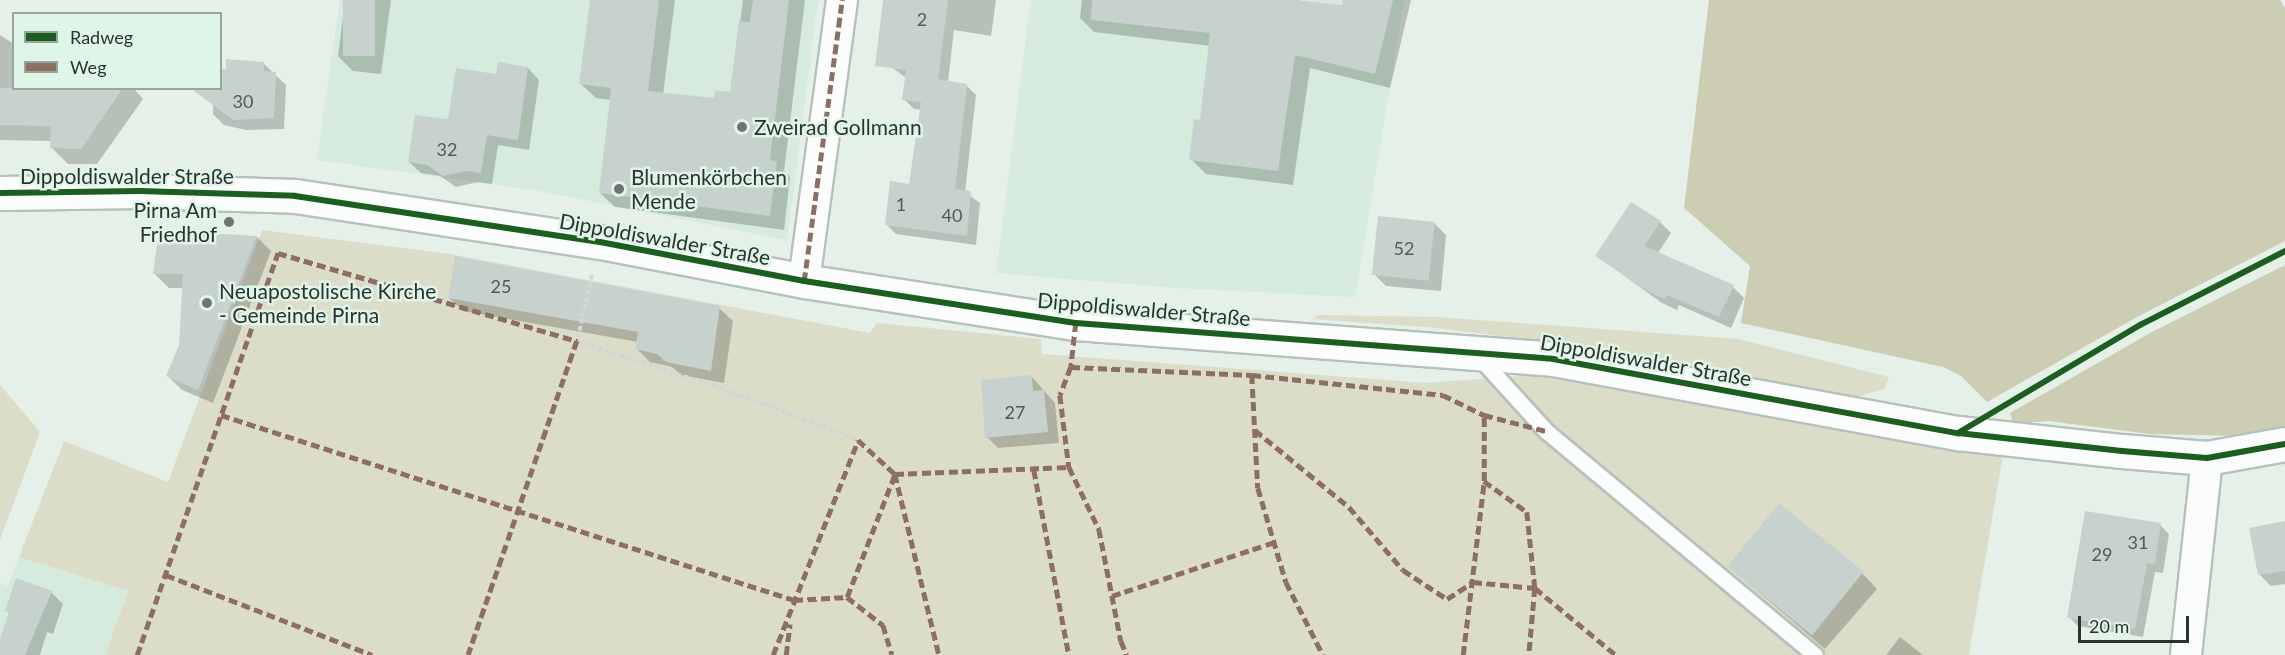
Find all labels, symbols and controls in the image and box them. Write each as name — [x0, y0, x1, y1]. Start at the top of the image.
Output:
house number: 2 — [917, 8, 927, 30]
legend — [12, 12, 222, 90]
text: Radweg — [70, 26, 133, 48]
text: Weg — [70, 56, 107, 78]
house number: 30 — [233, 90, 253, 112]
place label: Zweirad Gollmann — [754, 114, 922, 140]
marker: Zweirad Gollmann — [735, 120, 749, 134]
house number: 32 — [437, 138, 457, 160]
street label: Dippoldiswalder Straße — [20, 163, 234, 189]
place label: Blumenkörbchen Mende — [631, 164, 787, 214]
marker: Blumenkörbchen Mende — [612, 182, 626, 196]
house number: 1 — [896, 193, 906, 215]
place label: Pirna Am Friedhof — [133, 197, 217, 247]
house number: 40 — [942, 204, 962, 226]
street label: Dippoldiswalder Straße — [557, 208, 773, 270]
marker: Pirna Am Friedhof — [222, 215, 236, 229]
house number: 52 — [1394, 237, 1414, 259]
house number: 25 — [491, 275, 511, 297]
place label: Neuapostolische Kirche - Gemeinde Pirna — [219, 278, 436, 328]
street label: Dippoldiswalder Straße — [1036, 287, 1252, 331]
marker: Neuapostolische Kirche - Gemeinde Pirna — [200, 296, 214, 310]
street label: Dippoldiswalder Straße — [1538, 329, 1754, 391]
house number: 27 — [1005, 401, 1025, 423]
house number: 31 — [2128, 531, 2148, 553]
house number: 29 — [2092, 543, 2112, 565]
scale bar — [2081, 604, 2192, 642]
text: 20 m — [2089, 615, 2129, 637]

